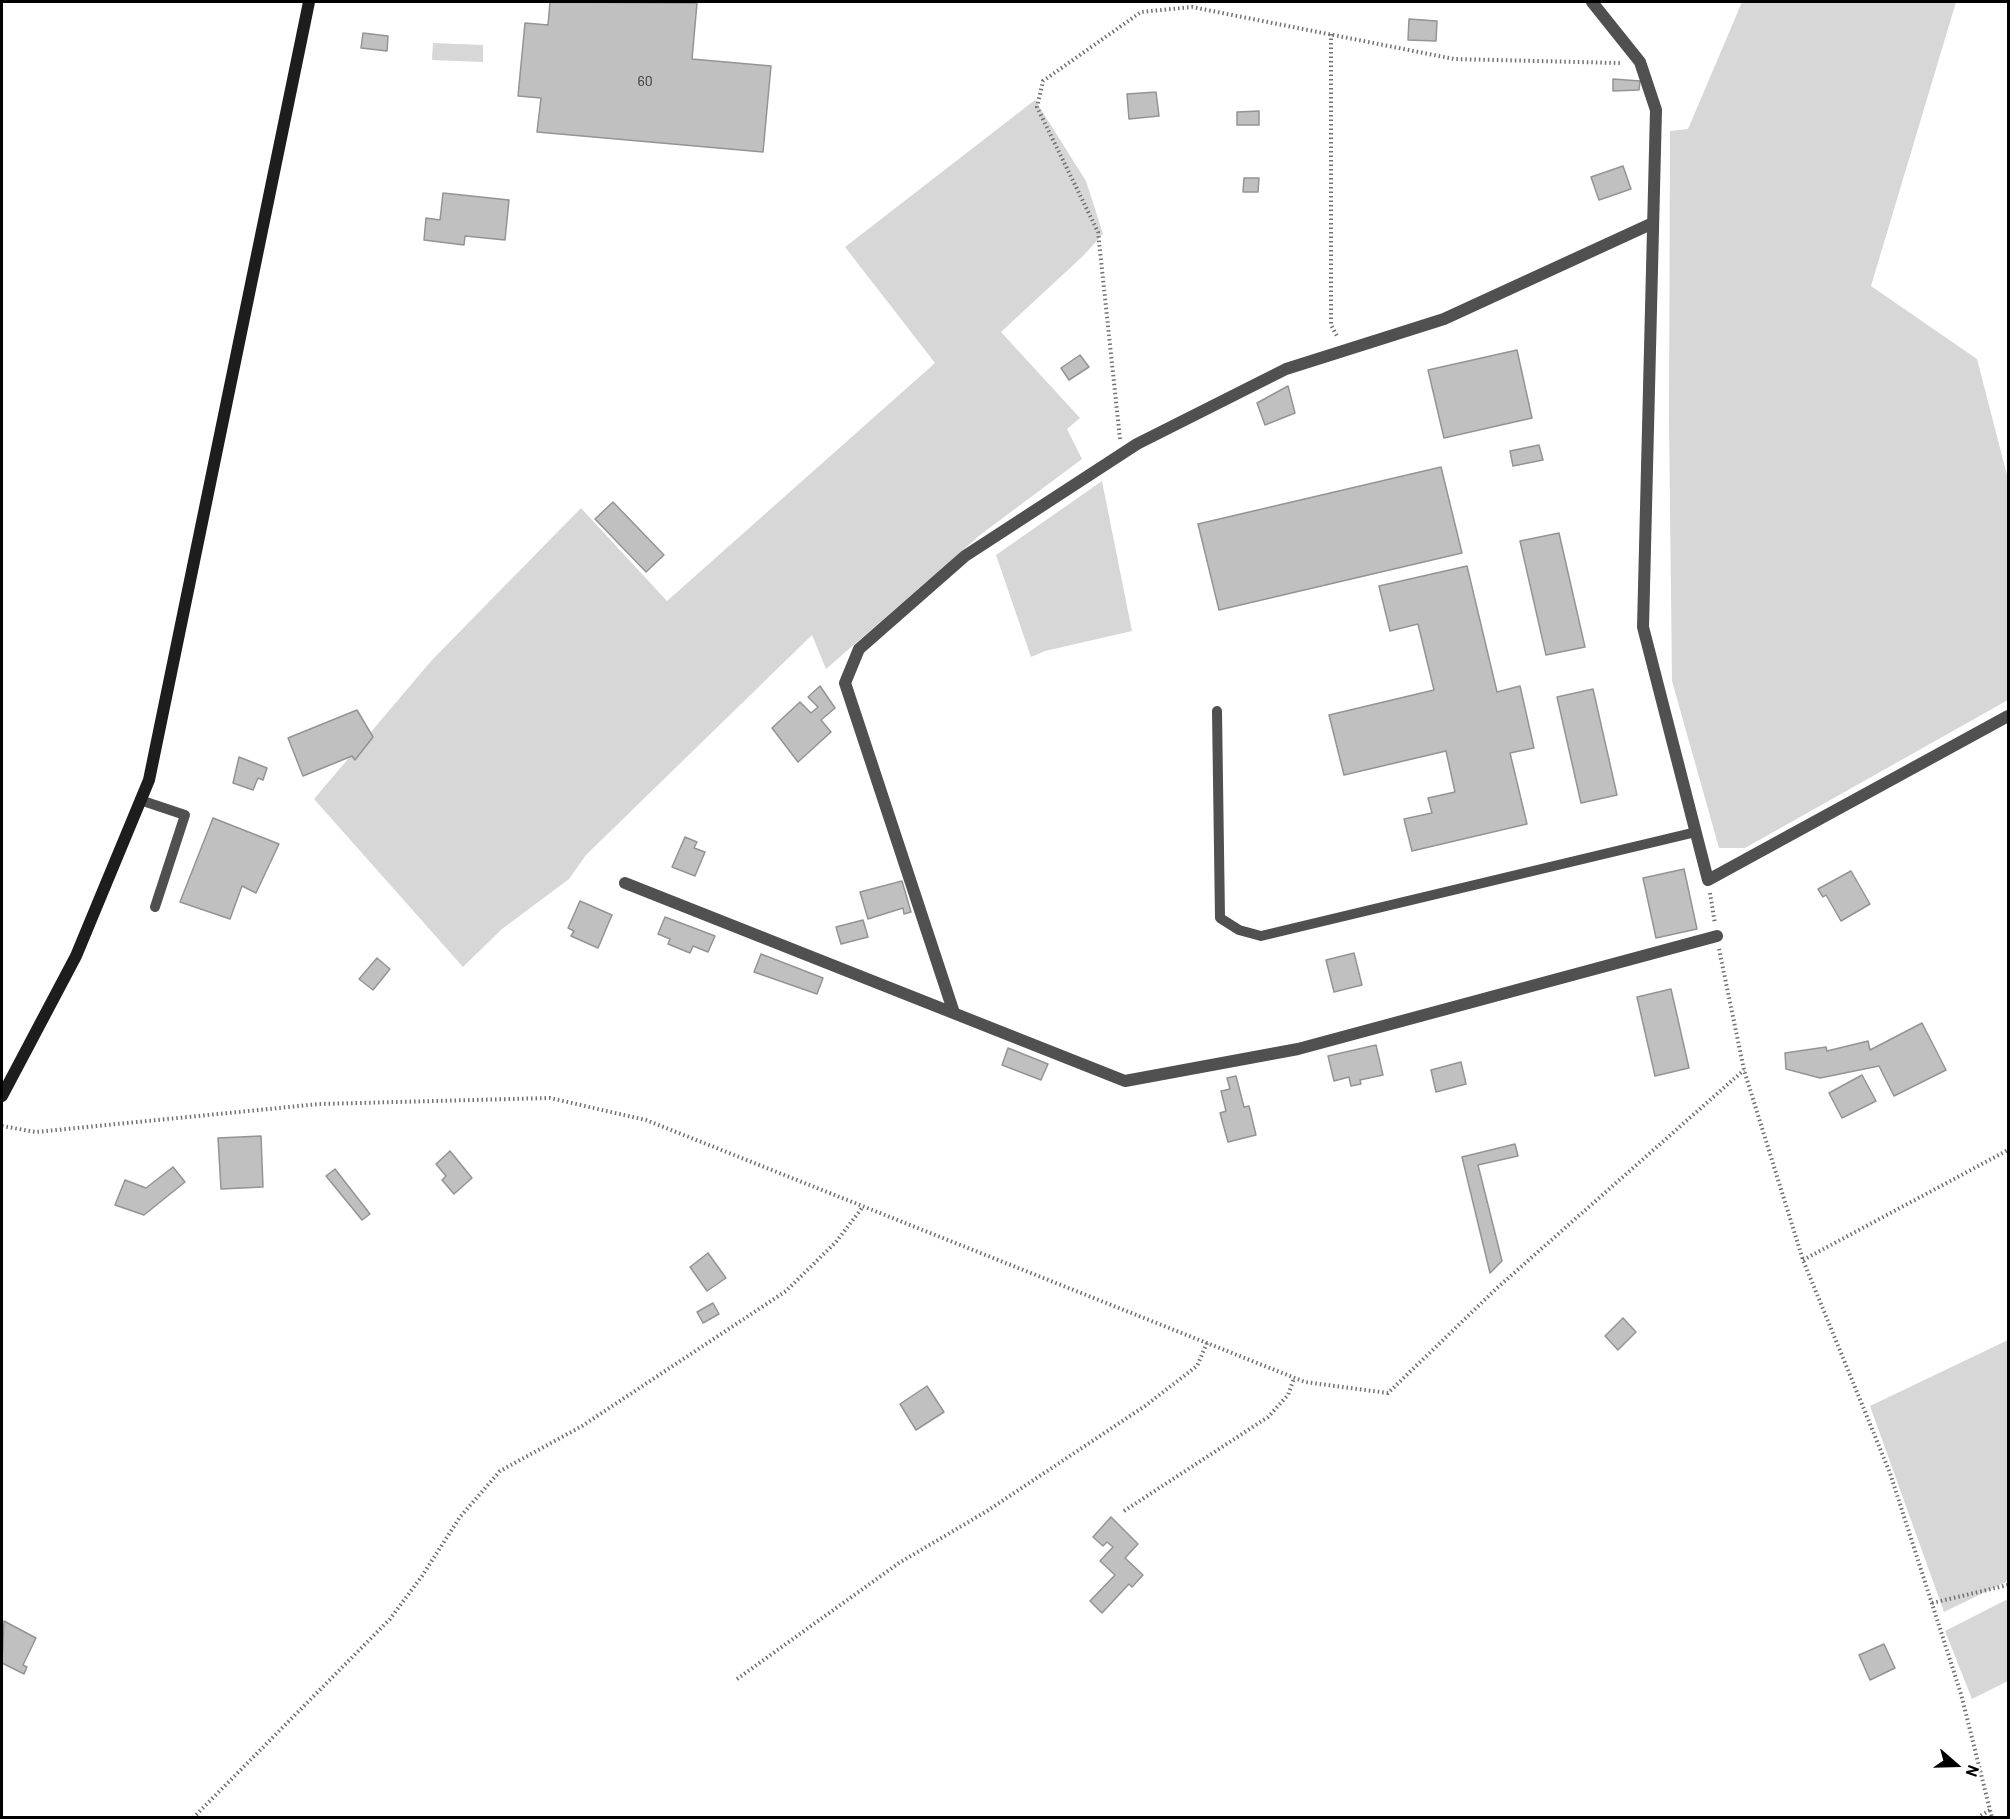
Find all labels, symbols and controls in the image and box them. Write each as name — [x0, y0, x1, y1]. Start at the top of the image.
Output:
house number: 60 — [637, 73, 653, 89]
north arrow — [1926, 1735, 1986, 1795]
text: N — [1963, 1763, 1984, 1780]

